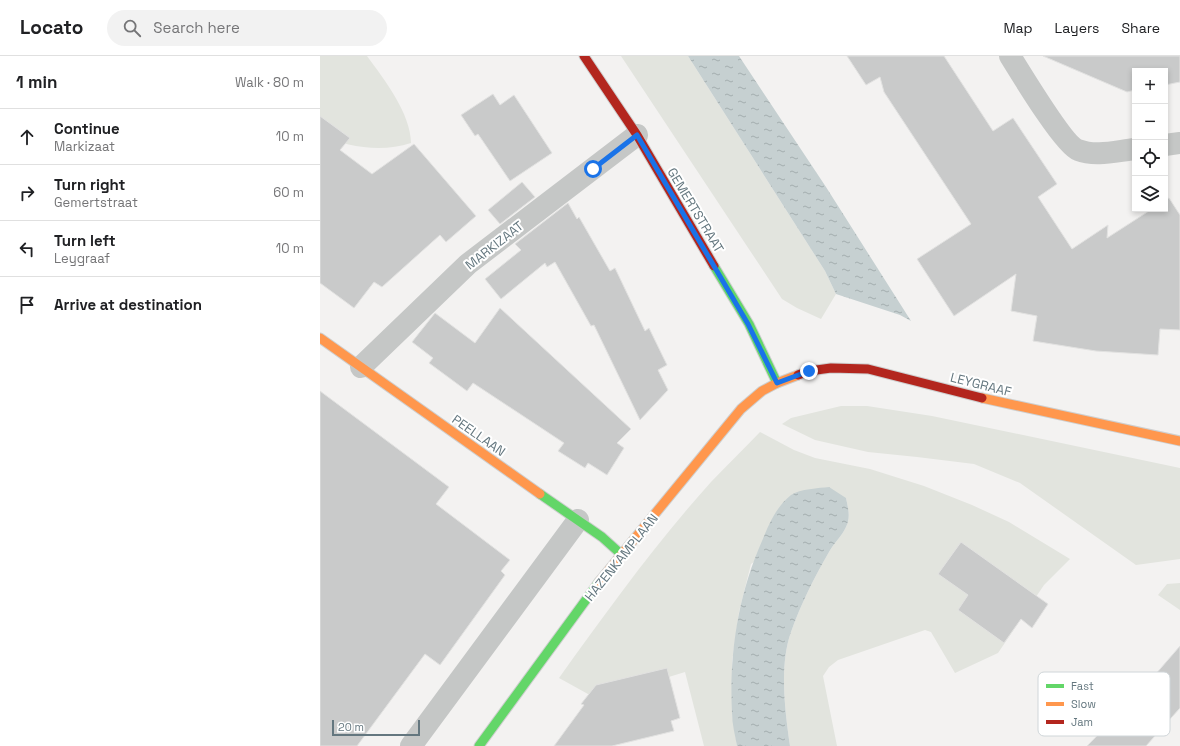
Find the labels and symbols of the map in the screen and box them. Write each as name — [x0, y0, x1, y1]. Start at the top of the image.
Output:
route start — [584, 160, 602, 178]
street label: GEMERTSTRAAT — [663, 165, 728, 256]
street label: MARKIZAAT — [462, 217, 527, 273]
route end — [800, 362, 818, 380]
street label: LEYGRAAF — [949, 369, 1013, 400]
street label: PEELLAAN — [449, 411, 509, 460]
street label: HAZENKAMPLAAN — [581, 510, 662, 604]
legend — [1038, 672, 1170, 736]
text: Fast — [1071, 679, 1094, 693]
text: Slow — [1071, 697, 1096, 711]
text: Jam — [1071, 715, 1093, 729]
scale bar — [332, 718, 420, 737]

